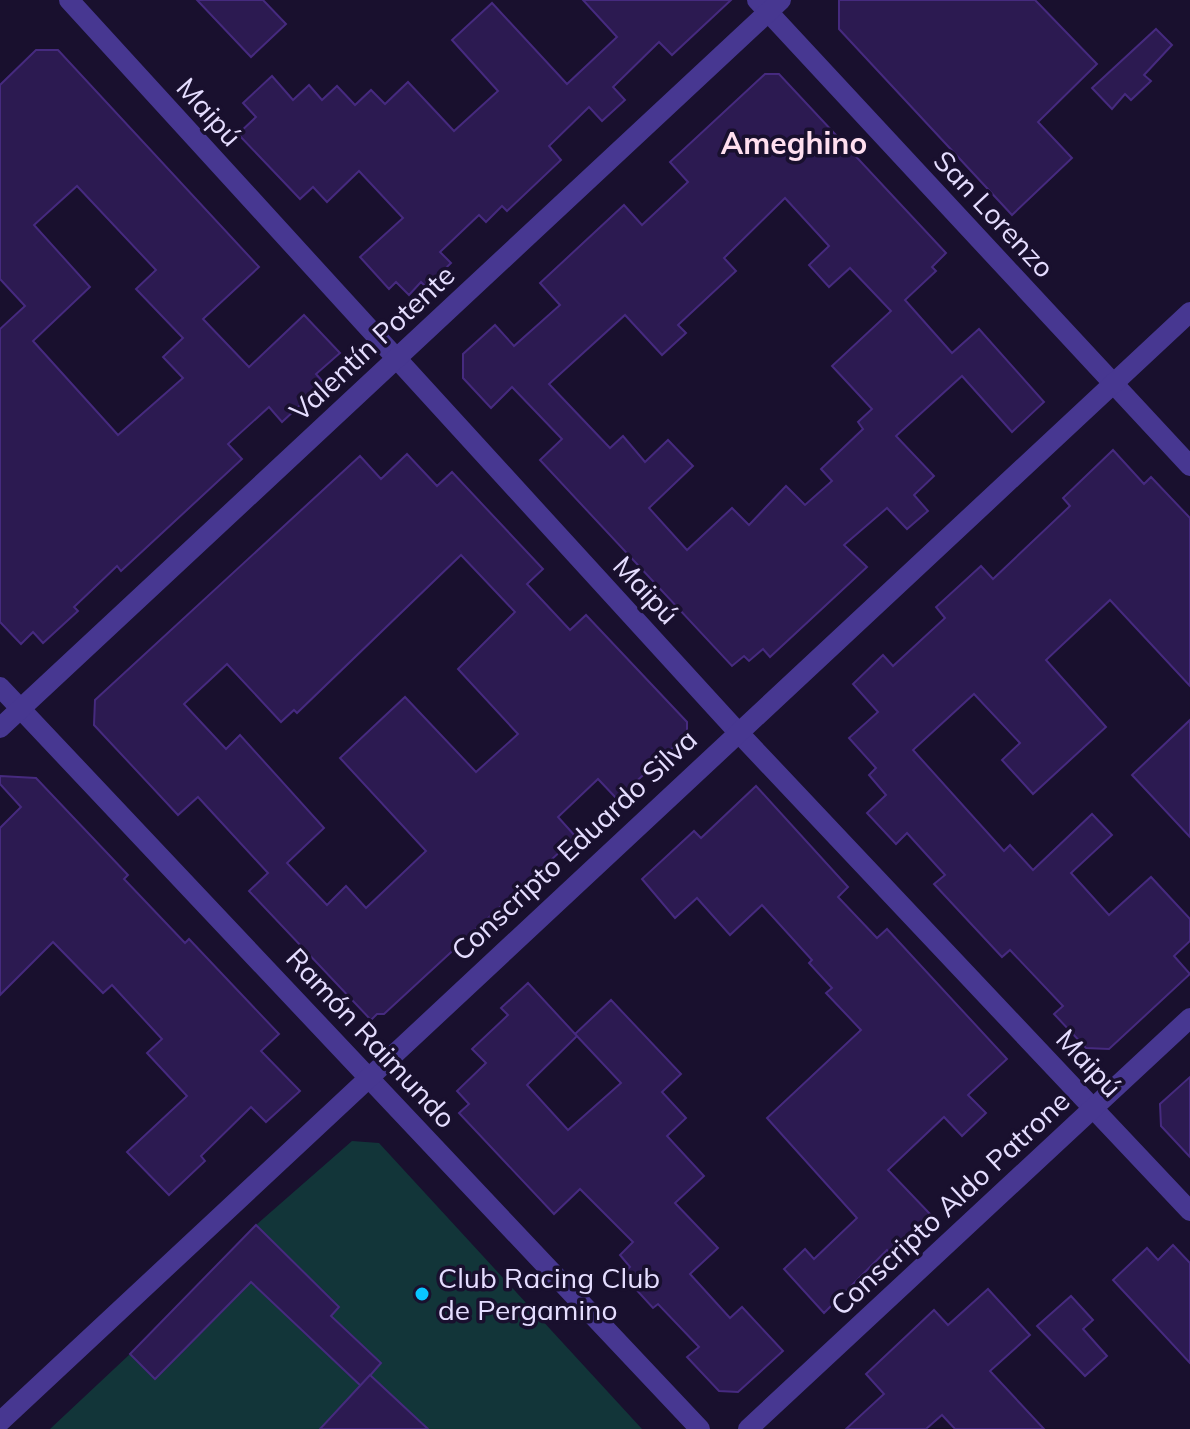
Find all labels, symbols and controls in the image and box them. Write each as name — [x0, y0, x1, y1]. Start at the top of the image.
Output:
street label: Maipú — [169, 70, 249, 153]
district label: Ameghino — [721, 124, 867, 162]
street label: San Lorenzo — [927, 143, 1062, 284]
street label: Valentín Potente — [282, 257, 461, 428]
street label: Maipú — [606, 548, 687, 631]
street label: Conscripto Eduardo Silva — [444, 722, 704, 968]
street label: Ramón Raimundo — [279, 940, 464, 1135]
street label: Maipú — [1049, 1021, 1130, 1104]
street label: Conscripto Aldo Patrone — [823, 1083, 1076, 1322]
place label: Club Racing Club de Pergamino — [438, 1260, 660, 1327]
marker: Club Racing Club de Pergamino — [413, 1285, 431, 1303]

